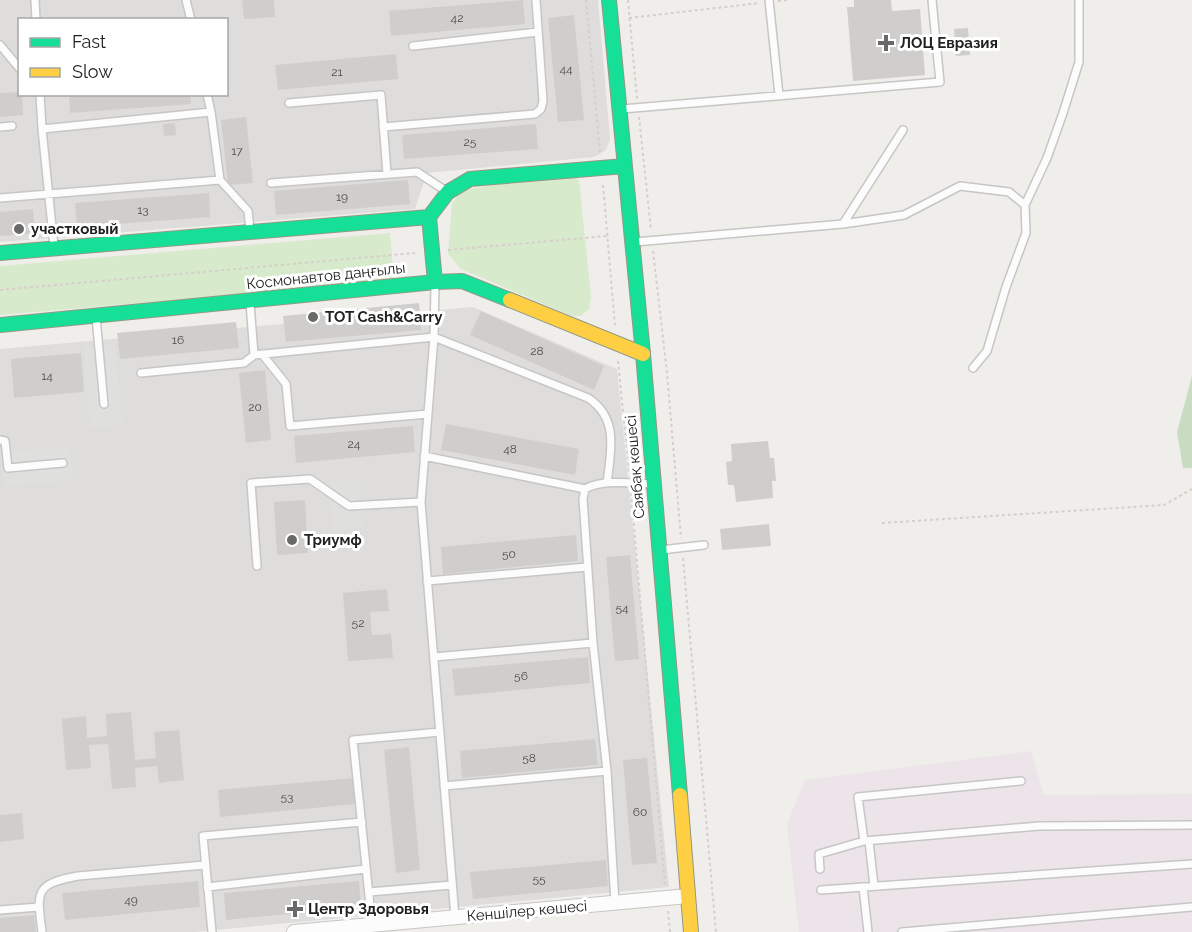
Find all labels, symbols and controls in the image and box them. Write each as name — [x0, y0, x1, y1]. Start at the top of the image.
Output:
house number: 42 — [451, 11, 463, 25]
legend — [18, 18, 228, 96]
text: Fast — [72, 31, 106, 52]
marker: ЛОЦ Евразия — [877, 34, 895, 52]
place label: ЛОЦ Евразия — [900, 34, 998, 52]
text: Slow — [72, 61, 113, 82]
house number: 44 — [559, 62, 573, 76]
house number: 21 — [331, 65, 343, 79]
house number: 25 — [464, 135, 477, 149]
house number: 17 — [231, 144, 243, 158]
house number: 19 — [336, 190, 348, 204]
house number: 13 — [137, 203, 149, 217]
place label: участковый — [31, 220, 118, 238]
marker: участковый — [12, 222, 26, 236]
street label: Космонавтов даңғылы — [246, 259, 406, 293]
place label: TOT Cash&Carry — [325, 308, 443, 326]
marker: TOT Cash&Carry — [306, 310, 320, 324]
house number: 16 — [172, 333, 184, 347]
house number: 28 — [530, 344, 544, 358]
house number: 14 — [41, 369, 53, 383]
house number: 20 — [248, 400, 262, 414]
street label: Саябақ көшесі — [622, 414, 648, 520]
house number: 24 — [348, 437, 361, 451]
house number: 48 — [503, 442, 517, 456]
place label: Триумф — [304, 531, 362, 549]
marker: Триумф — [285, 533, 299, 547]
house number: 50 — [502, 547, 516, 561]
house number: 54 — [615, 601, 629, 615]
house number: 52 — [352, 616, 364, 630]
house number: 56 — [514, 669, 528, 683]
house number: 58 — [522, 751, 536, 765]
house number: 53 — [281, 790, 293, 804]
house number: 60 — [633, 805, 647, 819]
house number: 55 — [532, 872, 546, 886]
house number: 49 — [124, 893, 138, 907]
street label: Кеншілер көшесі — [466, 897, 588, 925]
marker: Центр Здоровья — [286, 900, 304, 918]
place label: Центр Здоровья — [308, 900, 429, 918]

